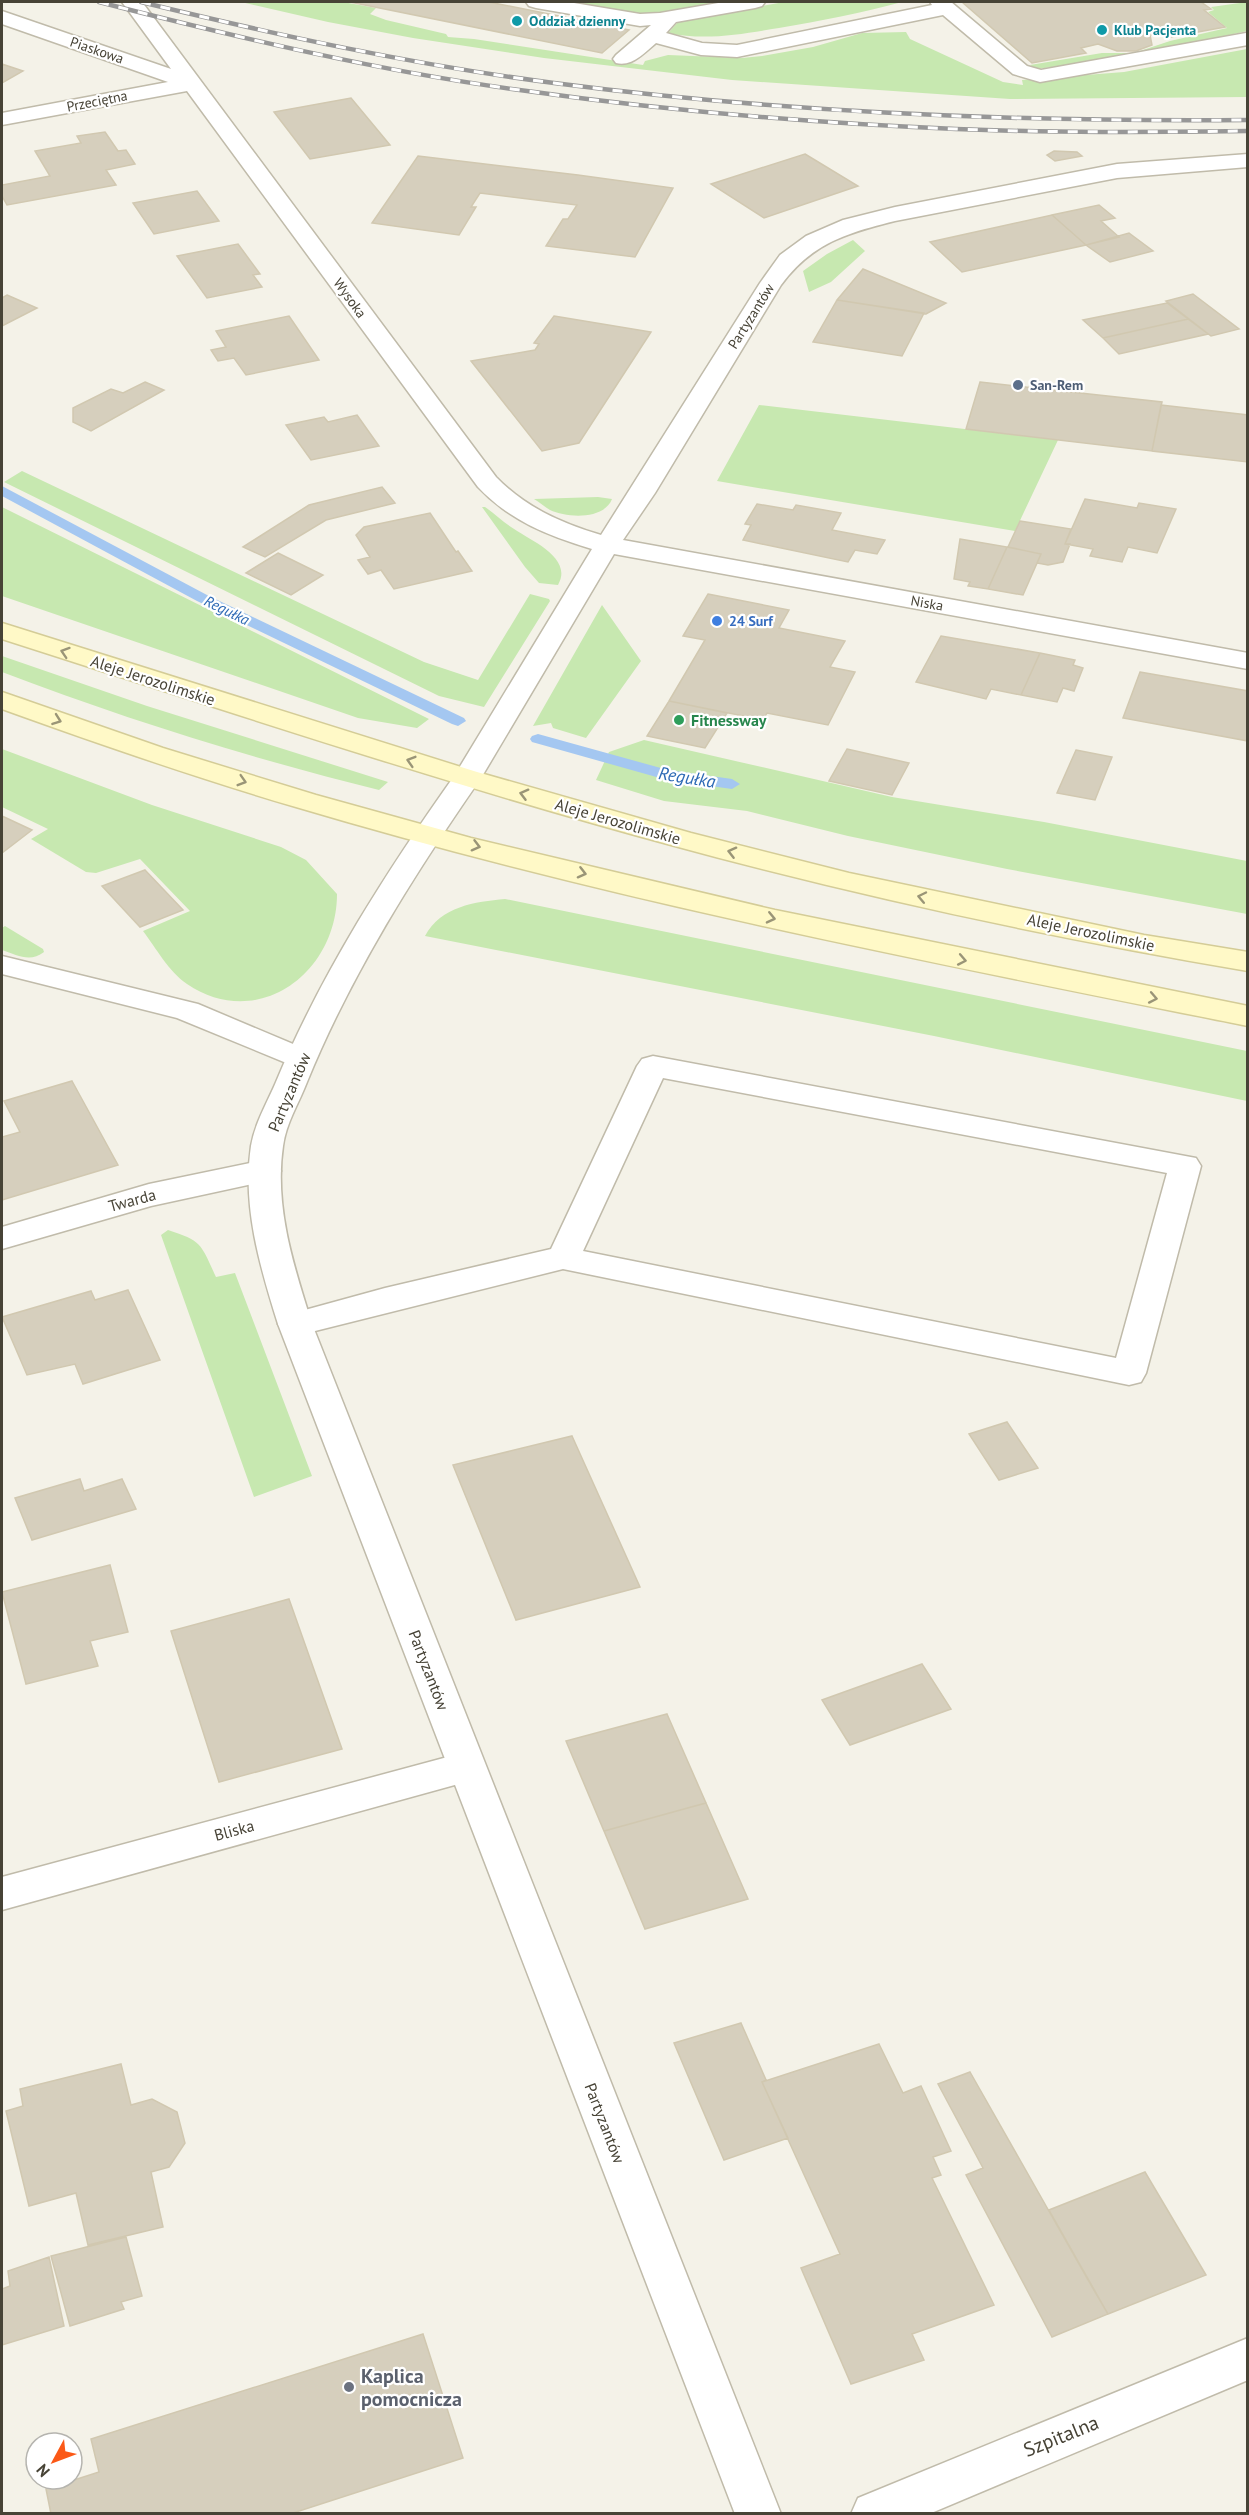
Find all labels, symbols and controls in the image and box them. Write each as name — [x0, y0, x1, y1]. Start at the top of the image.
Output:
place label: Oddział dzienny — [529, 12, 626, 30]
marker: Oddział dzienny — [510, 14, 524, 28]
place label: Klub Pacjenta — [1114, 21, 1196, 39]
marker: Klub Pacjenta — [1095, 23, 1109, 37]
street label: Piaskowa — [68, 32, 126, 68]
street label: Przeciętna — [65, 86, 129, 116]
street label: Wysoka — [330, 275, 371, 322]
street label: Partyzantów — [724, 279, 779, 352]
place label: San-Rem — [1030, 376, 1083, 394]
marker: San-Rem — [1011, 378, 1025, 392]
water label: Regułka — [201, 591, 253, 629]
street label: Niska — [909, 591, 945, 615]
place label: 24 Surf — [729, 612, 774, 630]
marker: 24 Surf — [710, 614, 724, 628]
one-way arrow — [60, 647, 71, 659]
street label: Aleje Jerozolimskie — [88, 650, 218, 710]
place label: Fitnessway — [691, 710, 767, 730]
one-way arrow — [51, 712, 61, 725]
marker: Fitnessway — [672, 713, 686, 727]
one-way arrow — [407, 756, 417, 768]
water label: Regułka — [657, 761, 717, 793]
one-way arrow — [236, 774, 247, 786]
one-way arrow — [519, 789, 530, 801]
street label: Aleje Jerozolimskie — [553, 794, 683, 848]
one-way arrow — [471, 839, 481, 852]
one-way arrow — [727, 847, 738, 859]
one-way arrow — [576, 866, 586, 879]
one-way arrow — [917, 892, 927, 905]
street label: Aleje Jerozolimskie — [1026, 909, 1156, 955]
one-way arrow — [766, 910, 776, 923]
one-way arrow — [957, 952, 967, 965]
one-way arrow — [1148, 991, 1158, 1004]
street label: Partyzantów — [263, 1049, 315, 1135]
street label: Twarda — [106, 1184, 158, 1216]
street label: Partyzantów — [405, 1627, 454, 1713]
street label: Bliska — [212, 1815, 256, 1845]
street label: Partyzantów — [581, 2080, 630, 2166]
place label: Kaplica pomocnicza — [361, 2363, 462, 2412]
marker: Kaplica pomocnicza — [342, 2380, 356, 2394]
street label: Szpitalna — [1019, 2409, 1103, 2463]
north arrow — [24, 2431, 84, 2491]
text: N — [32, 2460, 54, 2481]

